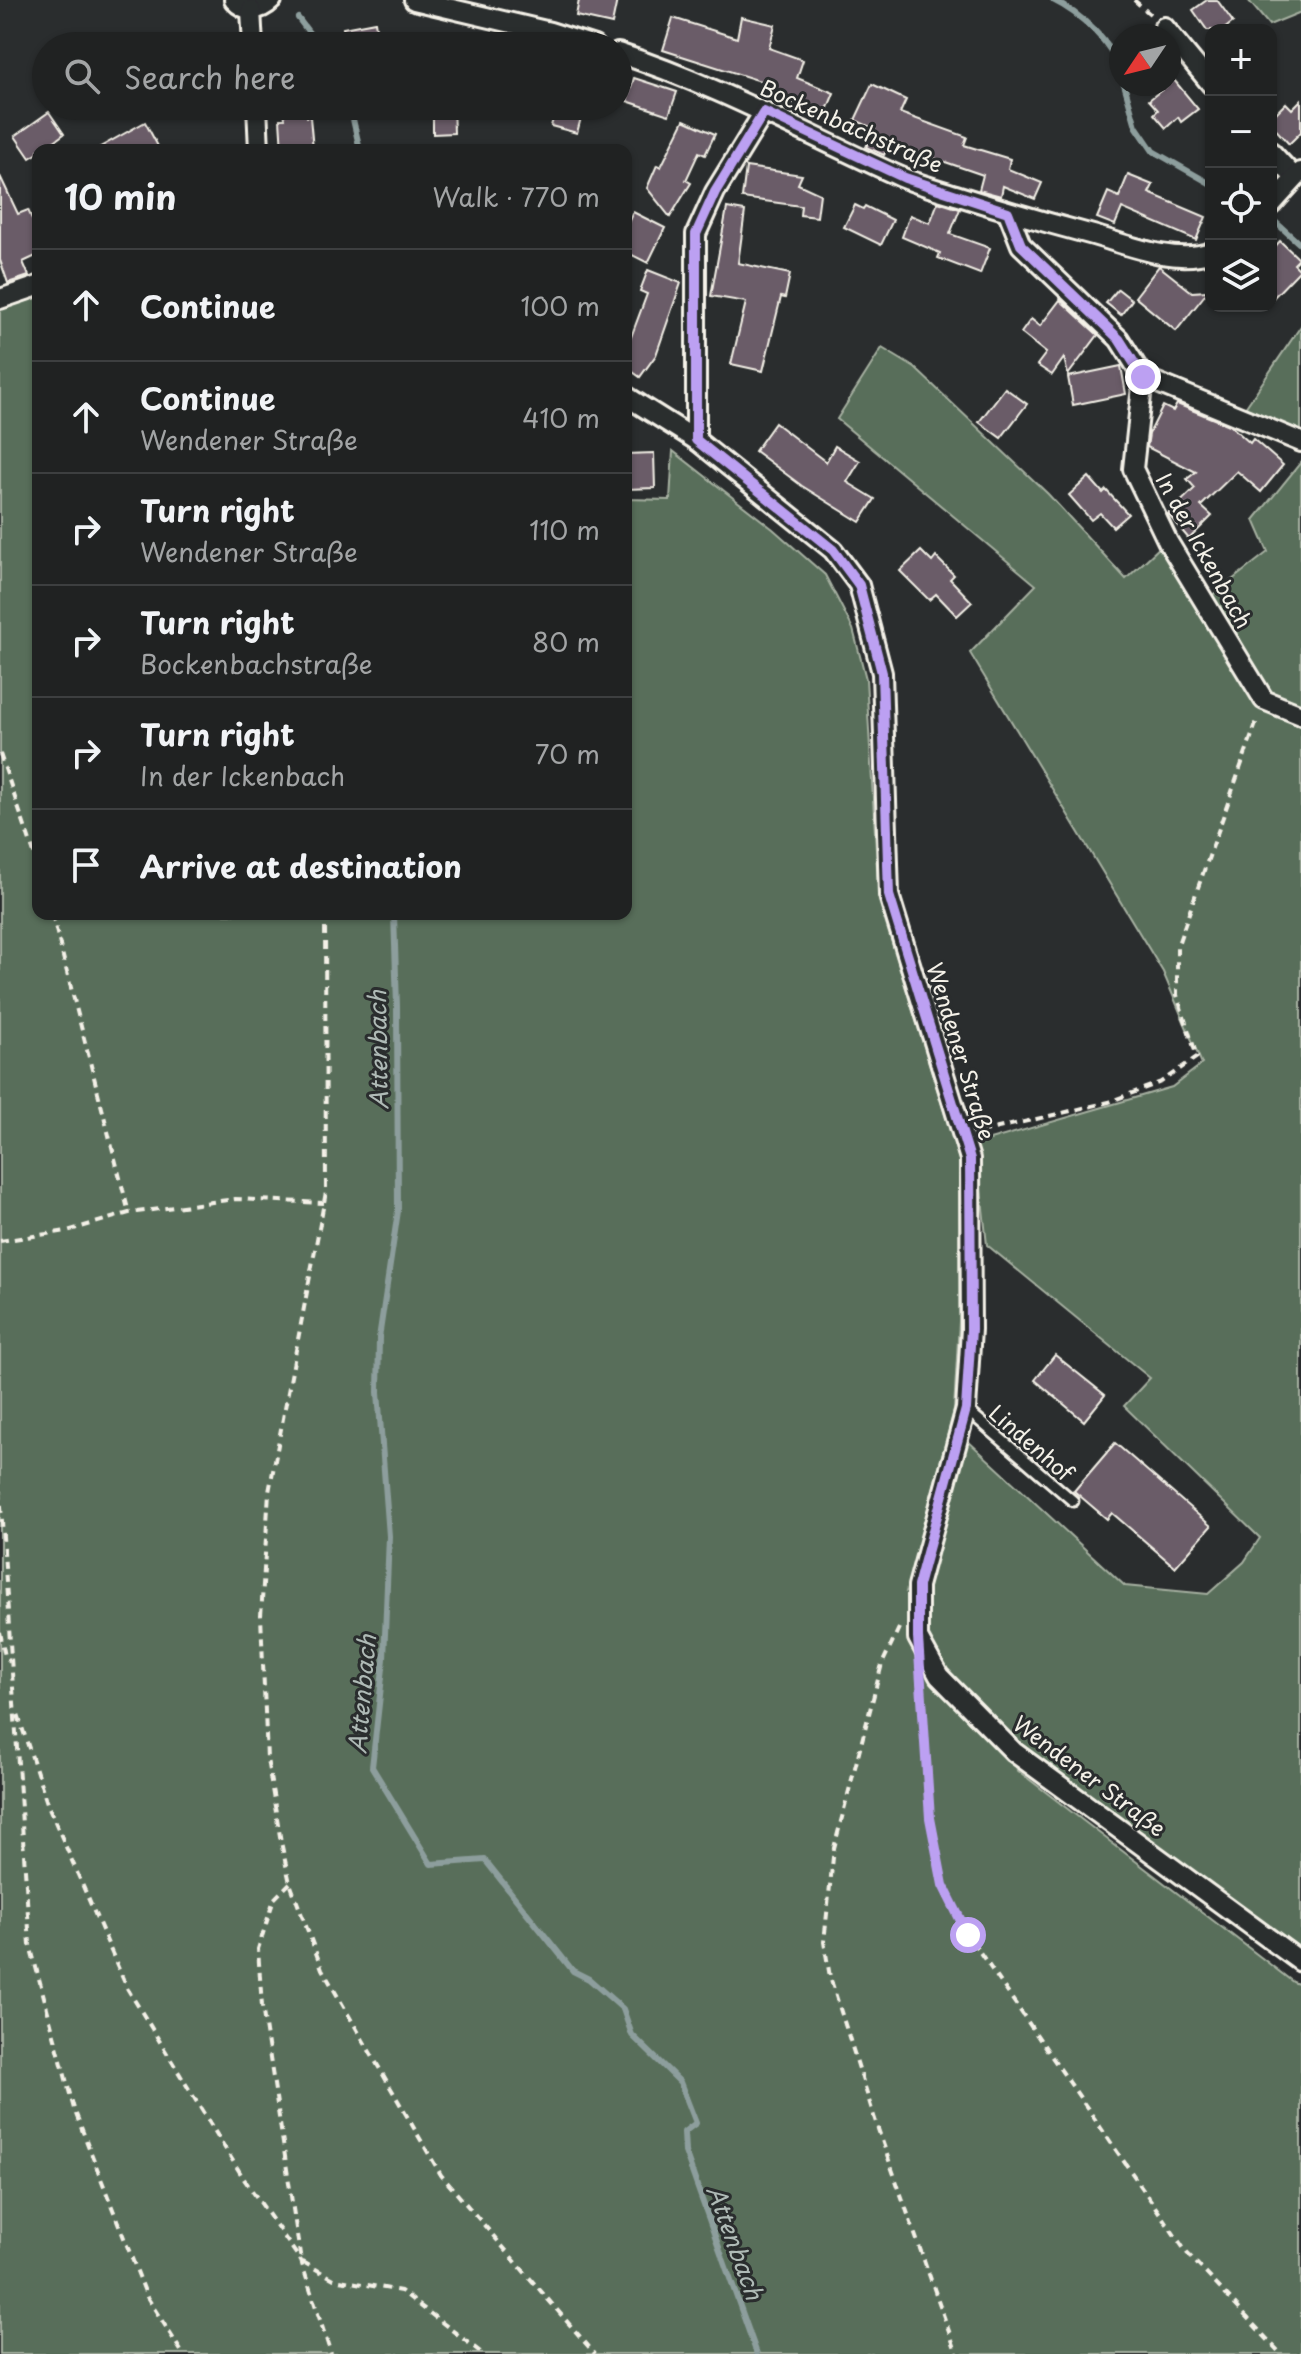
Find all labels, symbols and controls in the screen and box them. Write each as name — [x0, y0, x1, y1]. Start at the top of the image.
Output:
north arrow — [1109, 24, 1181, 96]
map controls — [1205, 24, 1277, 312]
button: + — [1205, 24, 1277, 96]
search box — [32, 32, 632, 120]
icon: search — [60, 54, 104, 98]
text: Search here — [124, 54, 296, 99]
street label: Bockenbachstraße — [755, 70, 949, 180]
button: − — [1205, 96, 1277, 168]
button: locate — [1205, 168, 1277, 240]
text: 10 min — [64, 170, 177, 222]
text: Walk · 770 m — [433, 177, 600, 216]
button: layers — [1205, 240, 1277, 312]
icon: ahead — [64, 283, 108, 327]
text: Continue — [140, 283, 275, 328]
text: 100 m — [520, 286, 600, 325]
route end — [1125, 359, 1161, 395]
text: Continue — [140, 375, 275, 420]
icon: ahead — [64, 395, 108, 439]
text: 410 m — [522, 398, 600, 437]
text: Wendener Straße — [140, 420, 358, 459]
street label: In der Ickenbach — [1149, 466, 1261, 634]
text: Turn right — [140, 487, 295, 532]
icon: right — [64, 507, 108, 551]
text: 110 m — [529, 510, 600, 549]
text: Wendener Straße — [140, 532, 358, 571]
text: Turn right — [140, 599, 295, 644]
icon: right — [64, 619, 108, 663]
text: 80 m — [532, 622, 600, 661]
text: Bockenbachstraße — [140, 644, 373, 683]
text: Turn right — [140, 711, 295, 756]
icon: right — [64, 731, 108, 775]
text: 70 m — [535, 734, 600, 773]
text: In der Ickenbach — [140, 756, 345, 795]
icon: arrive — [64, 843, 108, 887]
text: Arrive at destination — [140, 843, 462, 888]
street label: Wendener Straße — [919, 958, 1005, 1144]
water label: Attenbach — [358, 989, 396, 1110]
street label: Lindenhof — [982, 1396, 1083, 1489]
water label: Attenbach — [338, 1632, 384, 1755]
street label: Wendener Straße — [1006, 1706, 1174, 1844]
route start — [950, 1917, 986, 1953]
water label: Attenbach — [699, 2180, 774, 2305]

